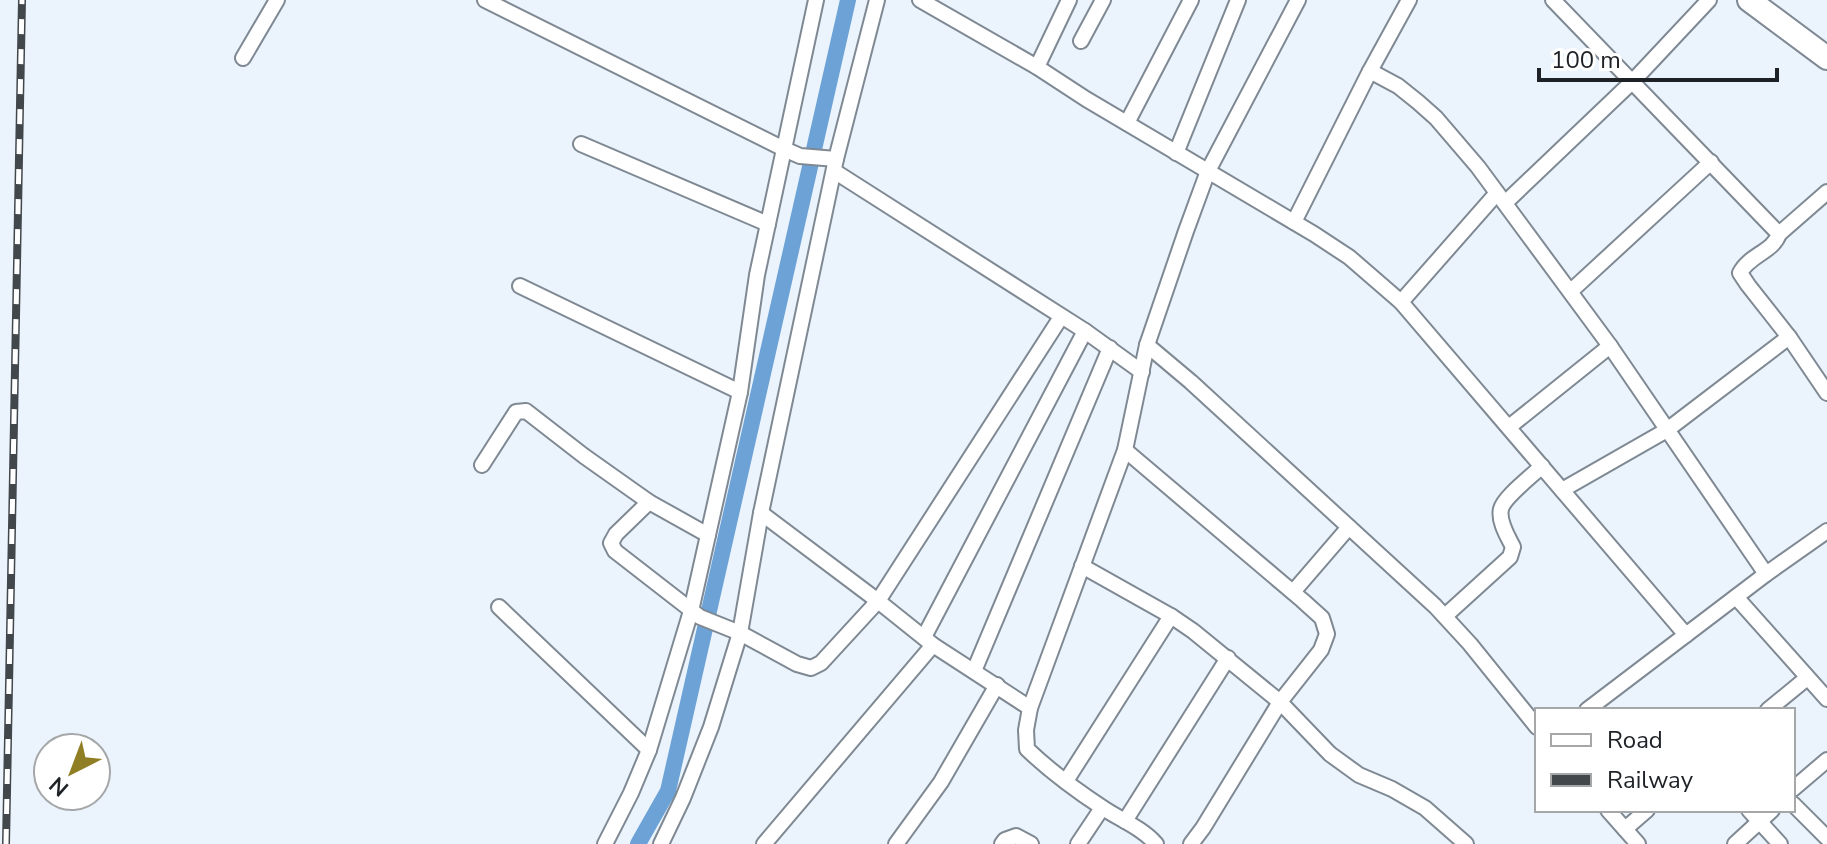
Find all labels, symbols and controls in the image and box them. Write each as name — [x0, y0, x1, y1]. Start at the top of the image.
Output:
scale bar — [1539, 32, 1777, 82]
text: 100 m — [1551, 44, 1621, 76]
legend — [1535, 708, 1795, 812]
text: Road — [1607, 724, 1663, 756]
north arrow — [32, 732, 112, 812]
text: Railway — [1607, 764, 1694, 796]
text: N — [43, 769, 75, 803]

